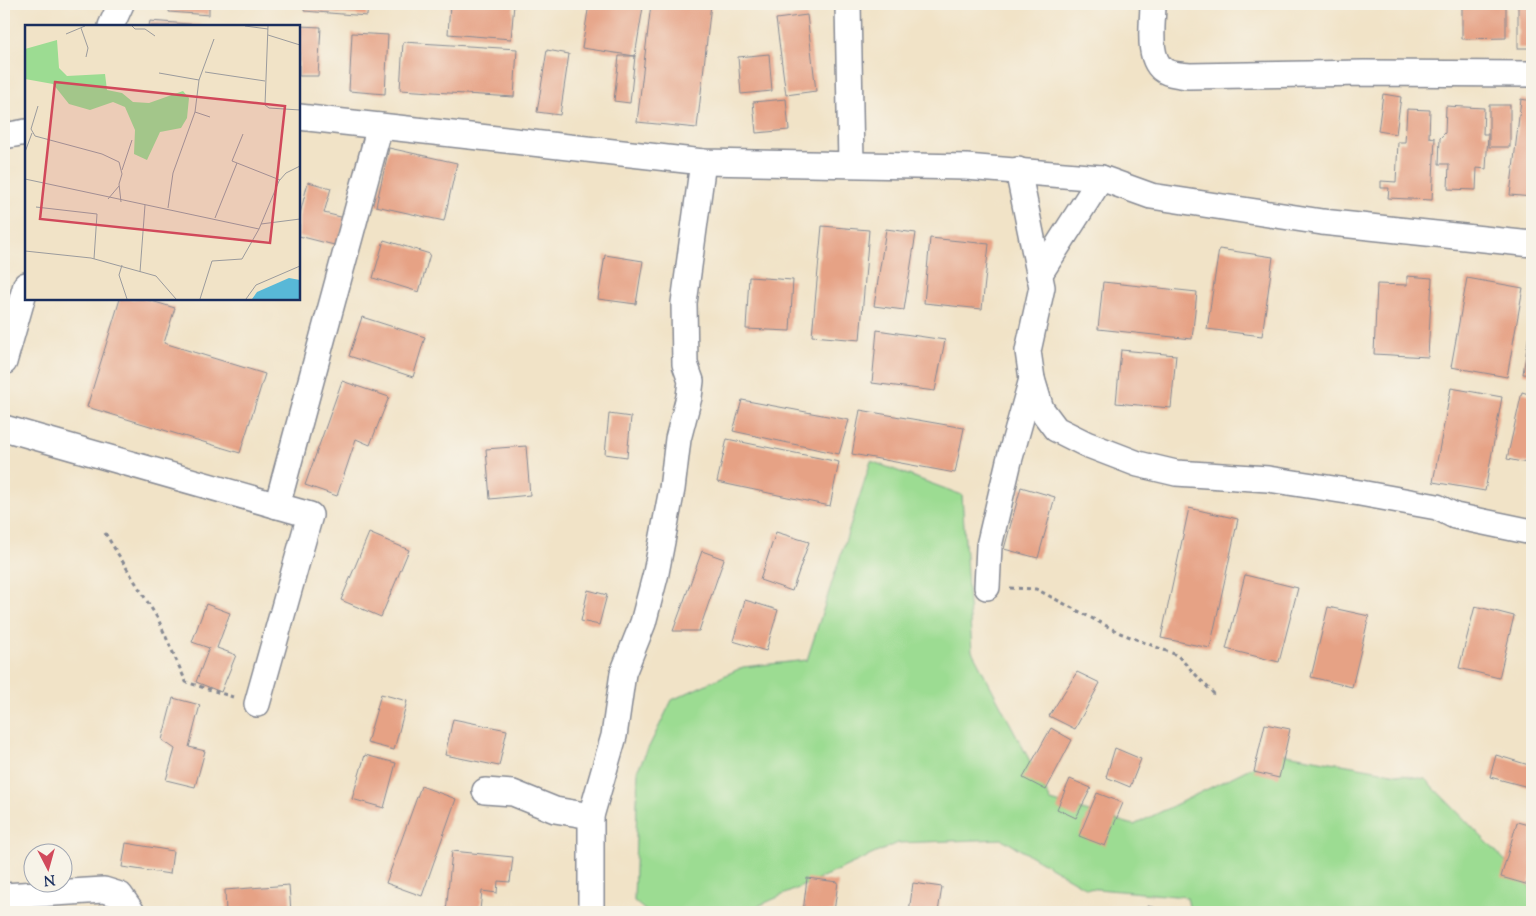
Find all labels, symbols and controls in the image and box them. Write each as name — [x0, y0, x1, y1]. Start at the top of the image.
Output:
inset map — [25, 25, 300, 300]
north arrow — [22, 844, 72, 894]
text: N — [43, 868, 56, 889]

